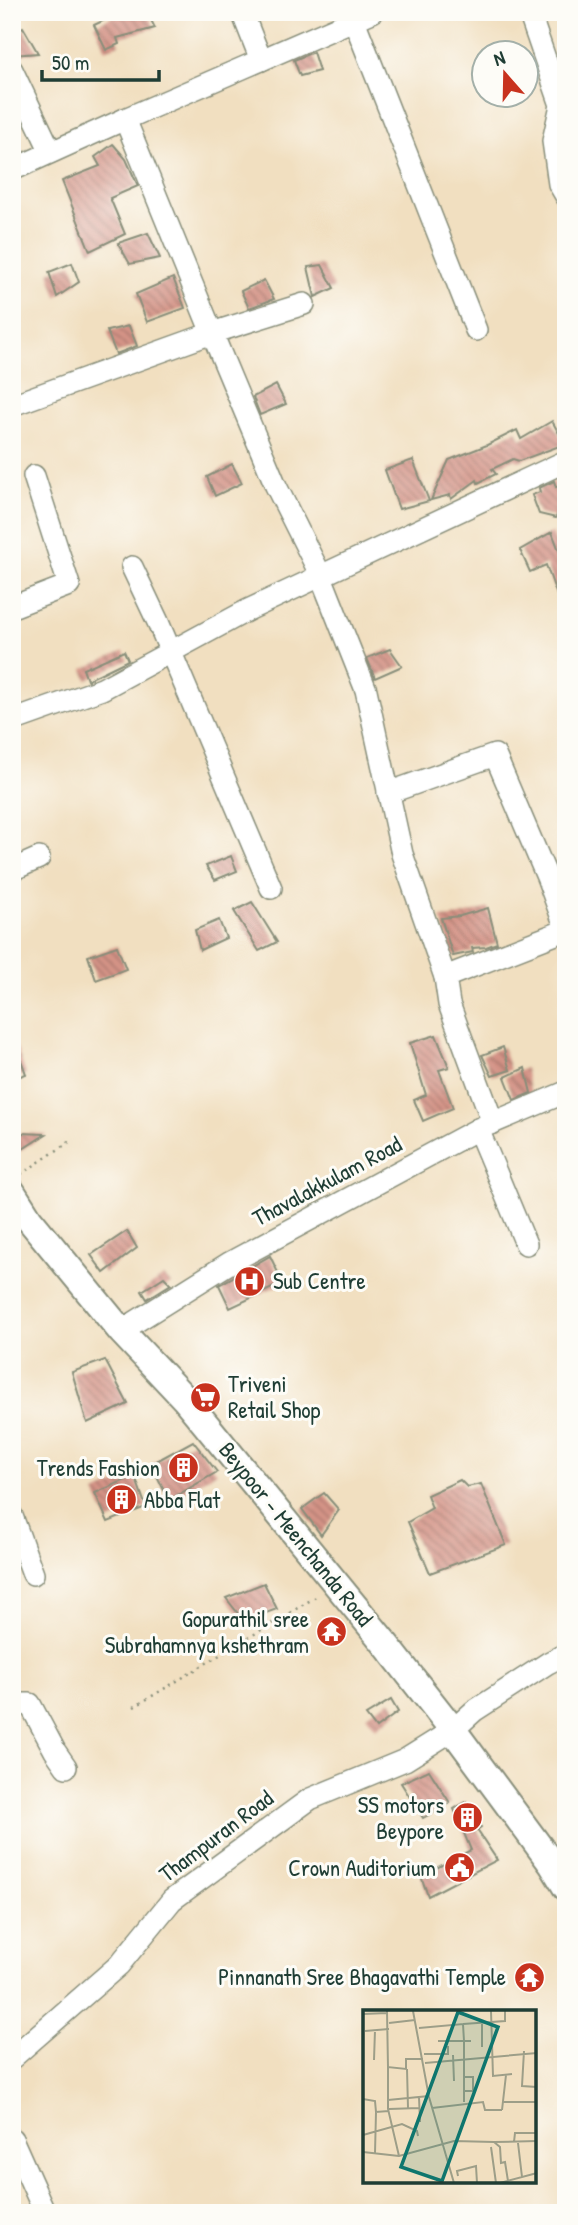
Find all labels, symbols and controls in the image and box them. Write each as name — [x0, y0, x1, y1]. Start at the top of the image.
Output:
scale bar — [42, 38, 159, 82]
north arrow — [470, 38, 540, 108]
text: N — [490, 44, 508, 72]
text: 50 m — [52, 48, 89, 77]
street label: Thavalakkulam Road — [247, 1128, 407, 1233]
hospital icon: Sub Centre — [233, 1264, 267, 1298]
place label: Sub Centre — [273, 1265, 366, 1296]
place label: Triveni Retail Shop — [228, 1368, 321, 1425]
supermarket icon: Triveni Retail Shop — [188, 1380, 222, 1414]
street label: Beypoor - Meenchanda Road — [212, 1435, 381, 1632]
building icon: Trends Fashion — [166, 1451, 200, 1485]
place label: Trends Fashion — [37, 1452, 160, 1483]
building icon: Abba Flat — [104, 1483, 138, 1517]
place label: Abba Flat — [144, 1484, 221, 1515]
place label: Gopurathil sree Subrahamnya kshethram — [105, 1603, 309, 1660]
temple icon: Gopurathil sree Subrahamnya kshethram — [315, 1615, 349, 1649]
street label: Thampuran Road — [152, 1782, 279, 1889]
place label: SS motors Beypore — [358, 1789, 444, 1846]
building icon: SS motors Beypore — [450, 1801, 484, 1835]
public building icon: Crown Auditorium — [442, 1851, 476, 1885]
place label: Crown Auditorium — [288, 1852, 436, 1883]
temple icon: Pinnanath Sree Bhagavathi Temple — [512, 1960, 546, 1994]
place label: Pinnanath Sree Bhagavathi Temple — [218, 1961, 506, 1992]
inset map — [363, 2010, 536, 2183]

